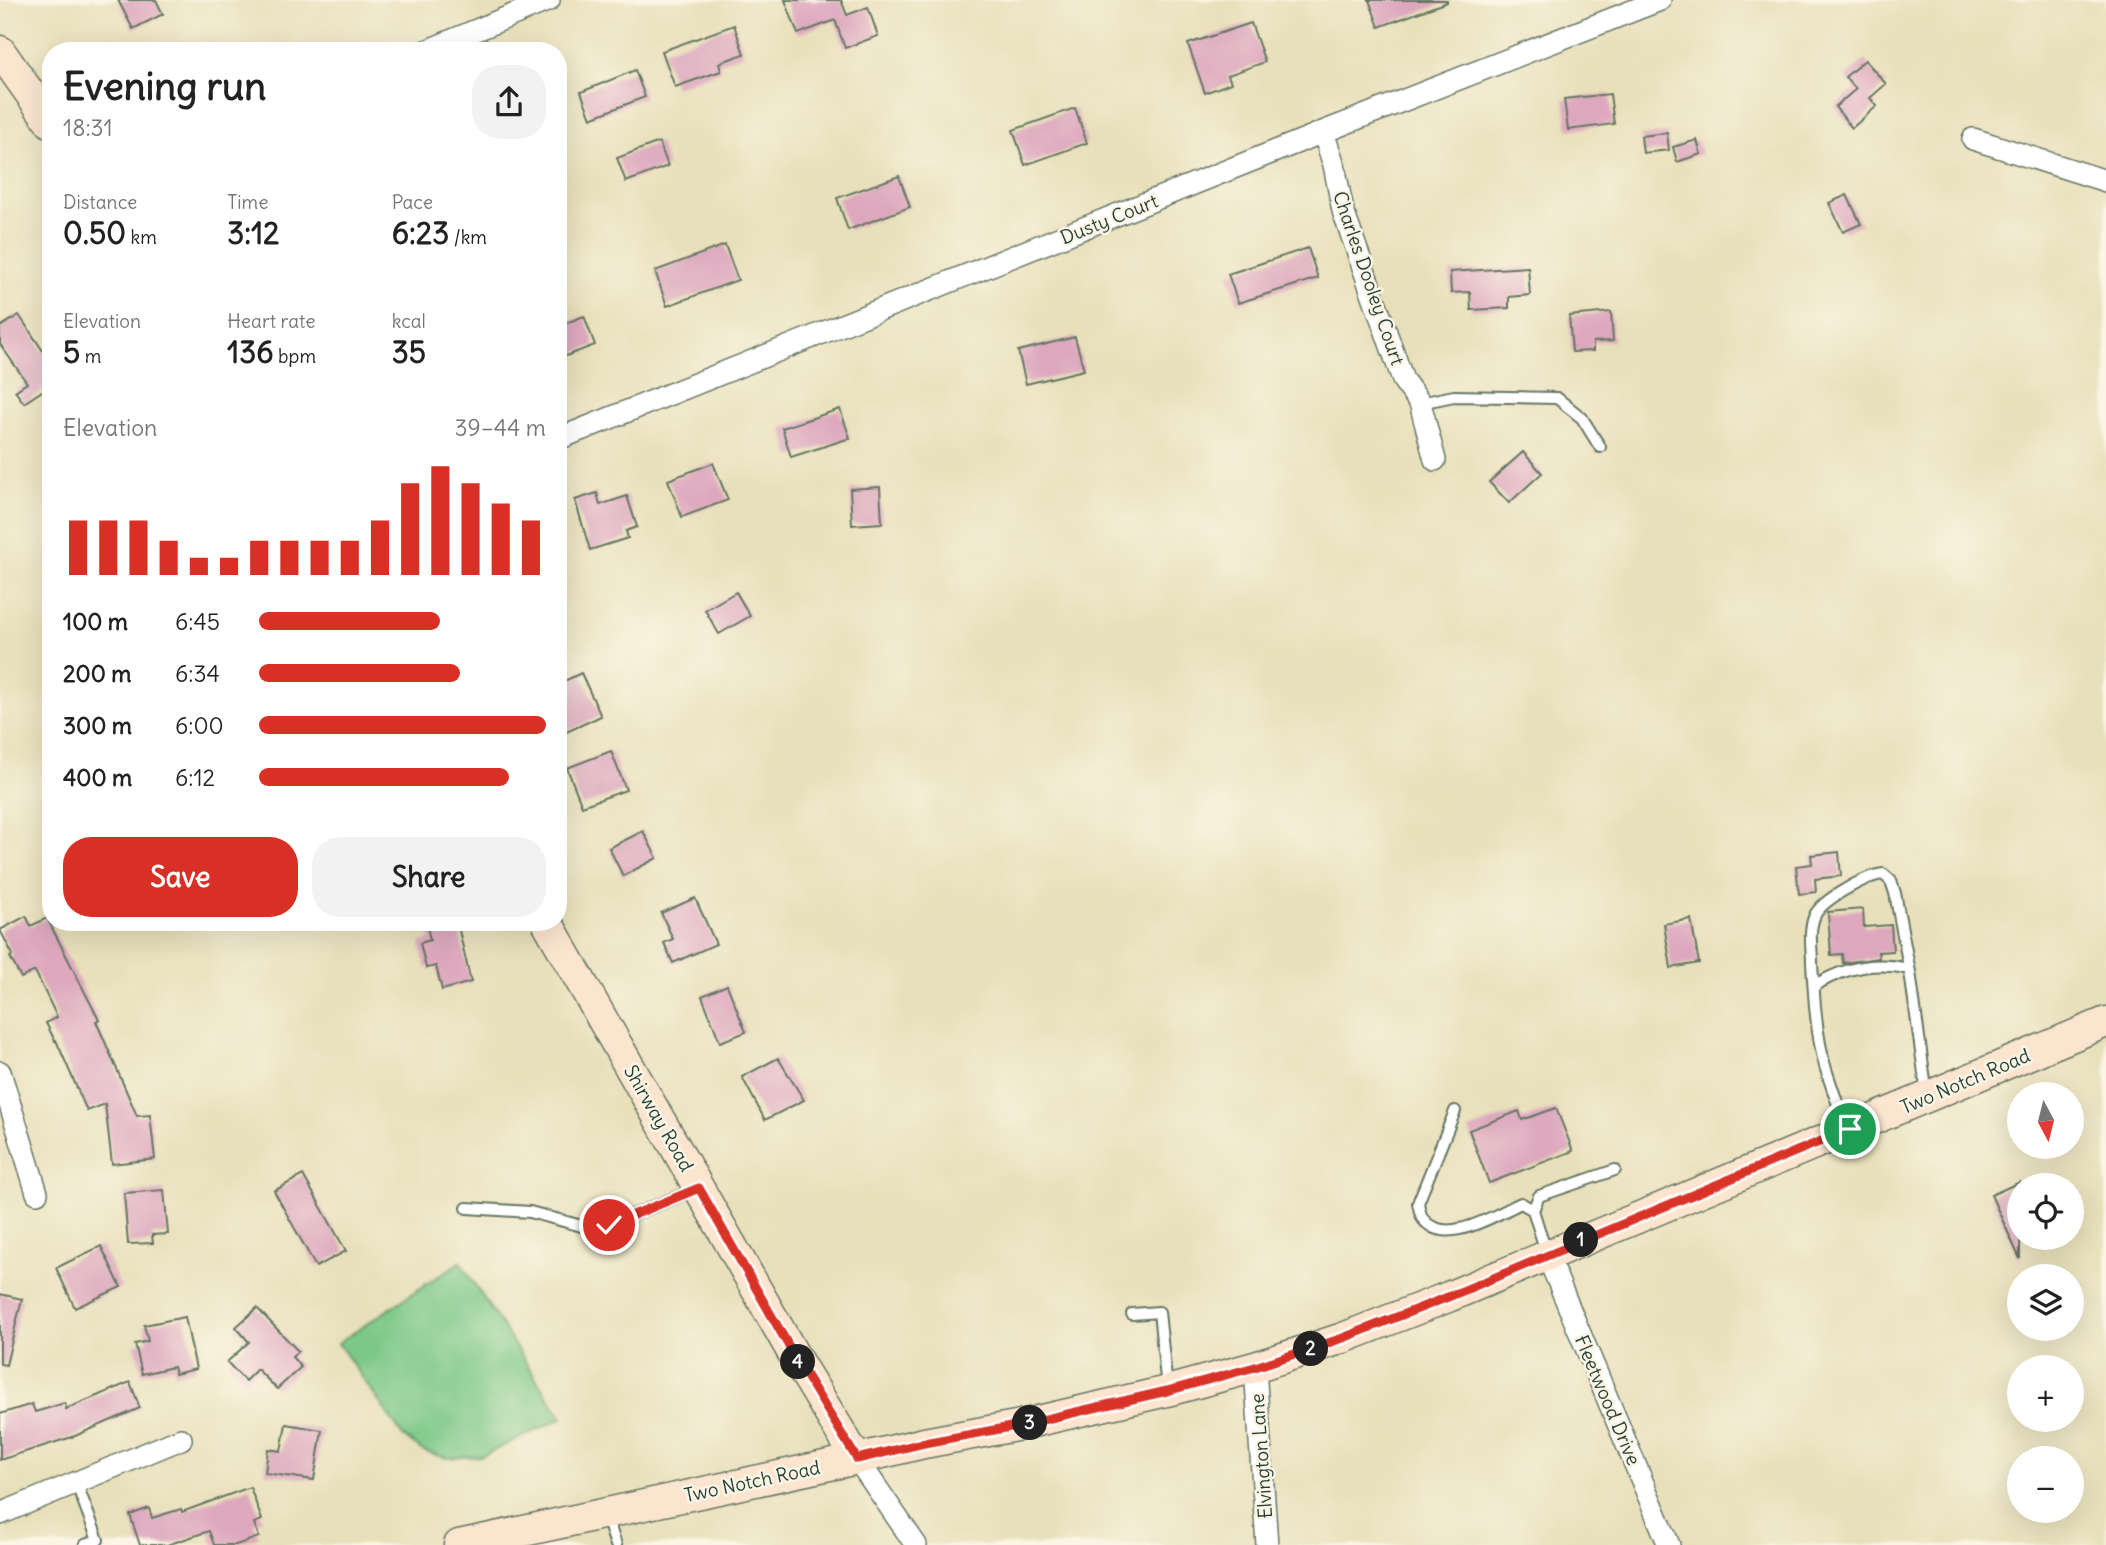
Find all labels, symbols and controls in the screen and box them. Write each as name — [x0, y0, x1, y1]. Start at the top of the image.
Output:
text: Evening run — [63, 63, 266, 110]
button: share — [472, 65, 546, 139]
text: 18:31 — [63, 113, 113, 142]
street label: Charles Dooley Court — [1328, 188, 1410, 368]
street label: Dusty Court — [1057, 189, 1161, 249]
text: Distance — [63, 190, 137, 214]
text: Time — [227, 190, 268, 214]
text: Pace — [392, 190, 433, 214]
text: 0.50 — [63, 214, 126, 252]
text: 3:12 — [227, 214, 280, 252]
text: 6:23 — [392, 214, 449, 252]
text: km — [126, 225, 157, 249]
text: /km — [449, 225, 487, 249]
text: Elevation — [63, 309, 141, 333]
text: Heart rate — [227, 309, 315, 333]
text: kcal — [392, 309, 426, 333]
text: 5 — [63, 333, 80, 371]
text: 136 — [227, 333, 274, 371]
text: 35 — [392, 333, 426, 371]
text: m — [80, 344, 101, 368]
text: bpm — [274, 344, 316, 368]
text: Elevation — [63, 413, 157, 442]
text: 39–44 m — [454, 413, 546, 442]
text: 100 m — [63, 607, 128, 636]
text: 6:45 — [175, 607, 220, 636]
text: 200 m — [63, 659, 132, 688]
text: 6:34 — [175, 659, 220, 688]
text: 300 m — [63, 711, 132, 740]
text: 6:00 — [175, 711, 224, 740]
text: 400 m — [63, 763, 132, 792]
text: 6:12 — [175, 763, 215, 792]
button: Save — [63, 837, 298, 917]
button: Share — [312, 837, 546, 917]
street label: Two Notch Road — [1897, 1043, 2033, 1119]
street label: Shirway Road — [619, 1060, 699, 1176]
north arrow — [2007, 1082, 2084, 1158]
map controls — [2007, 1082, 2084, 1523]
pin — [1820, 1099, 1880, 1159]
icon: arrive — [1831, 1110, 1869, 1148]
button: locate — [2007, 1173, 2084, 1250]
pin — [579, 1195, 639, 1255]
icon: check — [590, 1206, 628, 1244]
pin: 1 — [1564, 1222, 1598, 1258]
text: 1 — [1577, 1227, 1584, 1251]
button: layers — [2007, 1264, 2084, 1341]
street label: Fleetwood Drive — [1570, 1331, 1646, 1469]
pin: 2 — [1294, 1332, 1328, 1366]
text: 2 — [1305, 1336, 1316, 1360]
pin: 4 — [780, 1344, 816, 1380]
text: 4 — [792, 1349, 803, 1373]
button: + — [2007, 1355, 2084, 1432]
street label: Elvington Lane — [1245, 1393, 1277, 1519]
pin: 3 — [1012, 1406, 1048, 1440]
text: 3 — [1024, 1410, 1035, 1434]
button: − — [2007, 1446, 2084, 1523]
street label: Two Notch Road — [682, 1455, 822, 1507]

